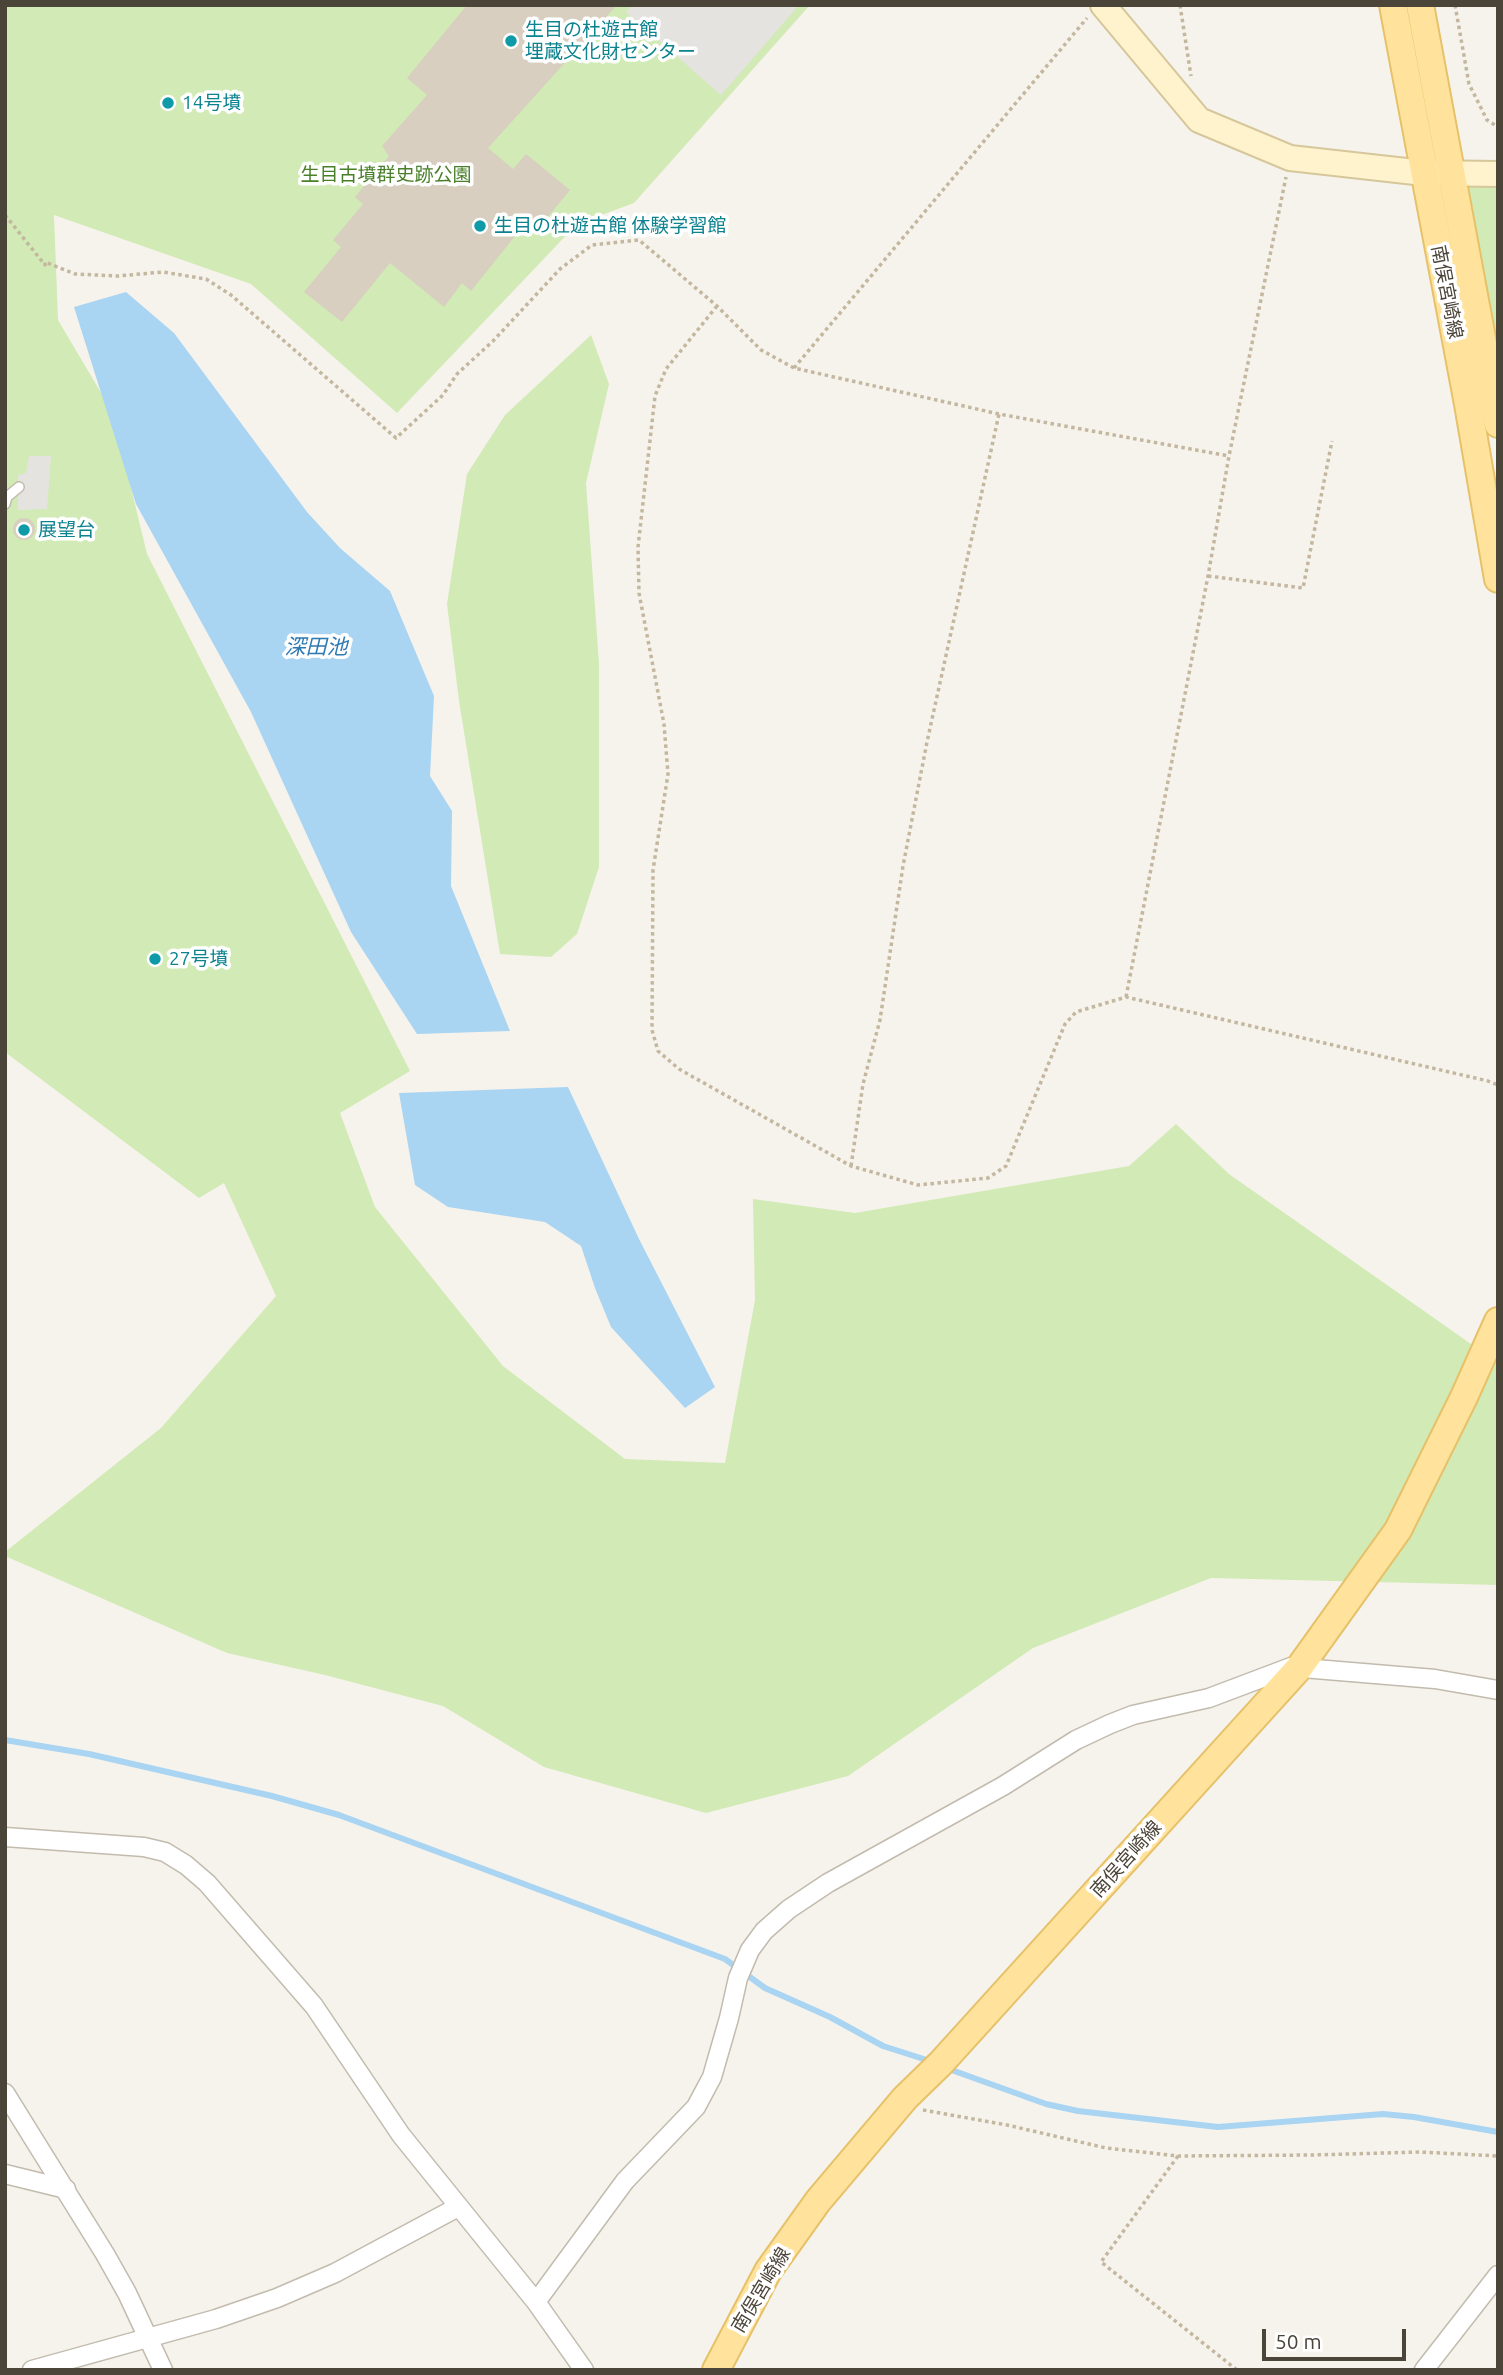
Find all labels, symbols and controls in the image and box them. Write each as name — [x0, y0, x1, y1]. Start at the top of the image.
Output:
place label: 生目の杜遊古館 埋蔵文化財センター — [525, 19, 696, 63]
marker: 生目の杜遊古館 埋蔵文化財センター — [503, 33, 519, 49]
place label: 14号墳 — [182, 92, 241, 114]
marker: 14号墳 — [160, 95, 176, 111]
park label: 生目古墳群史跡公園 — [301, 164, 471, 186]
place label: 生目の杜遊古館 体験学習館 — [494, 215, 726, 237]
marker: 生目の杜遊古館 体験学習館 — [472, 218, 488, 234]
street label: 南俣宮崎線 — [1427, 243, 1467, 341]
place label: 展望台 — [38, 519, 95, 541]
marker: 展望台 — [16, 522, 32, 538]
water label: 深田池 — [285, 634, 347, 660]
place label: 27号墳 — [169, 948, 228, 970]
marker: 27号墳 — [147, 951, 163, 967]
street label: 南俣宮崎線 — [1086, 1816, 1166, 1902]
street label: 南俣宮崎線 — [727, 2243, 795, 2337]
scale bar — [1265, 2316, 1408, 2360]
text: 50 m — [1275, 2329, 1322, 2353]

